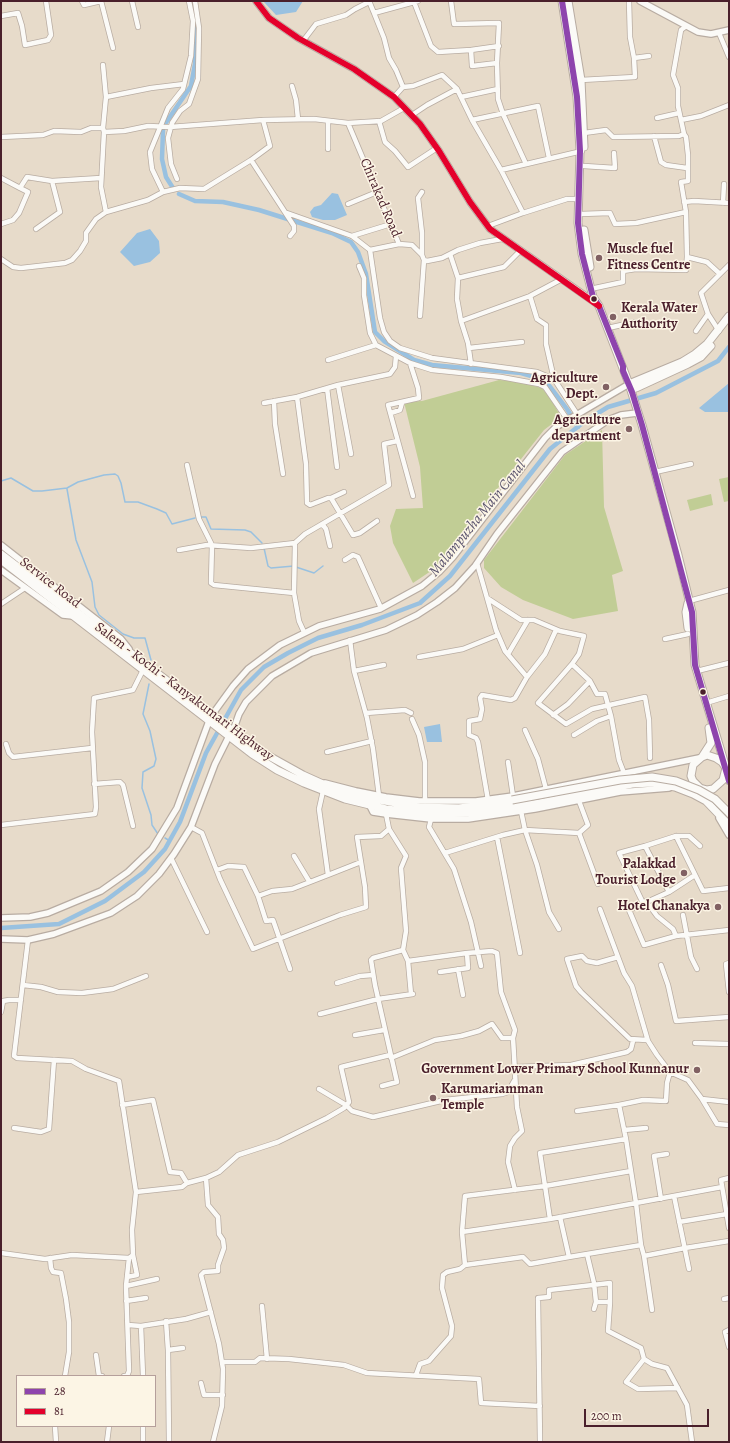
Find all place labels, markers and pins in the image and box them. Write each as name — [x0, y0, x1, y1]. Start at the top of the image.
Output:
place label: Muscle fuel Fitness Centre — [607, 242, 691, 274]
marker: Muscle fuel Fitness Centre — [594, 253, 604, 263]
unlabelled marker — [589, 294, 599, 304]
place label: Kerala Water Authority — [621, 301, 698, 334]
marker: Kerala Water Authority — [608, 312, 618, 322]
place label: Agriculture Dept. — [531, 371, 598, 404]
marker: Agriculture Dept. — [601, 382, 611, 392]
place label: Agriculture department — [552, 413, 621, 446]
marker: Agriculture department — [624, 424, 634, 434]
unlabelled marker — [698, 687, 708, 697]
place label: Palakkad Tourist Lodge — [595, 857, 676, 890]
marker: Palakkad Tourist Lodge — [679, 868, 689, 878]
place label: Hotel Chanakya — [617, 899, 710, 915]
marker: Hotel Chanakya — [713, 902, 723, 912]
place label: Government Lower Primary School Kunnanur — [421, 1062, 689, 1078]
marker: Government Lower Primary School Kunnanur — [692, 1065, 702, 1075]
place label: Karumariamman Temple — [441, 1082, 543, 1114]
marker: Karumariamman Temple — [428, 1093, 438, 1103]

